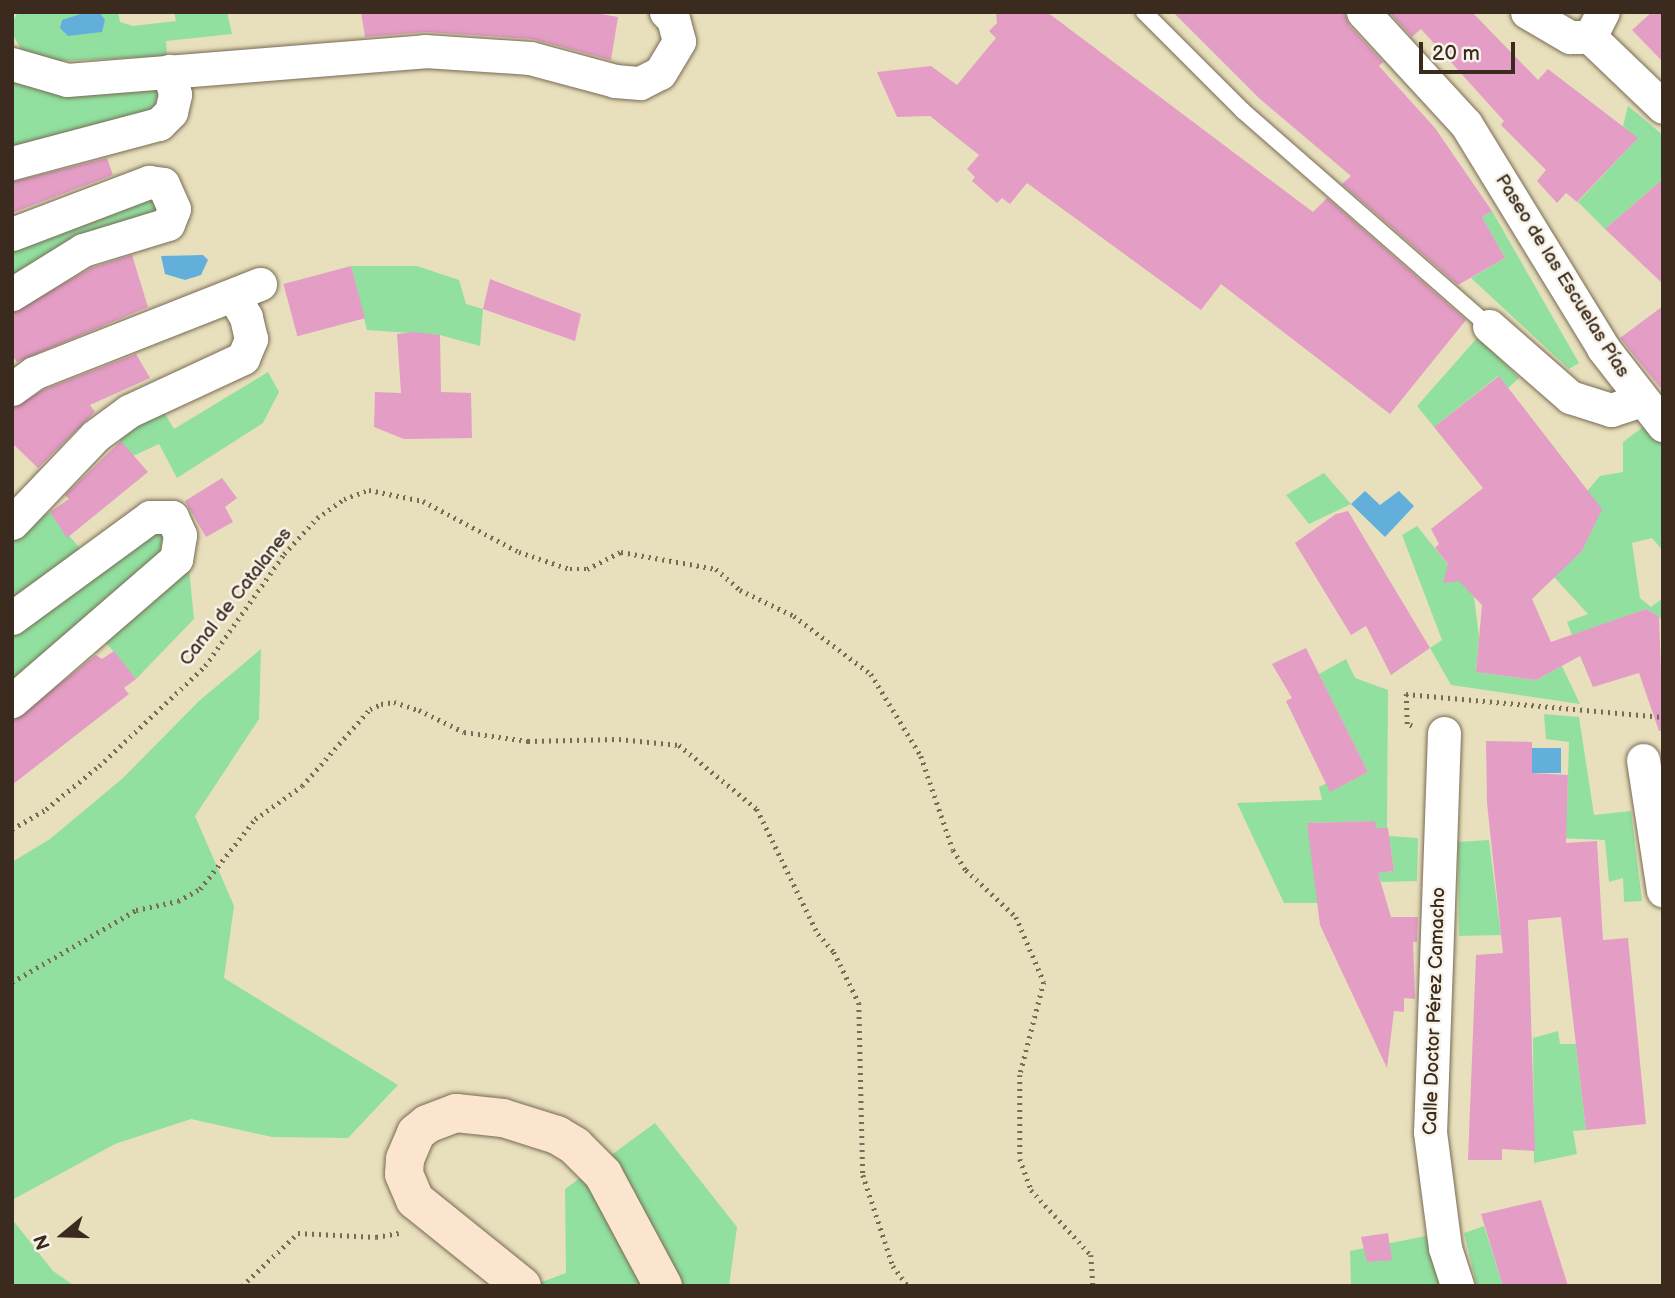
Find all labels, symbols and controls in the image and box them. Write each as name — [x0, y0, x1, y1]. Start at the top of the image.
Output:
scale bar — [1423, 28, 1519, 72]
text: 20 m — [1432, 41, 1480, 66]
street label: Paseo de las Escuelas Pías — [1490, 170, 1634, 382]
street label: Canal de Catalanes — [175, 523, 297, 671]
street label: Calle Doctor Pérez Camacho — [1419, 887, 1451, 1135]
north arrow — [28, 1200, 98, 1270]
text: N — [29, 1232, 56, 1252]

